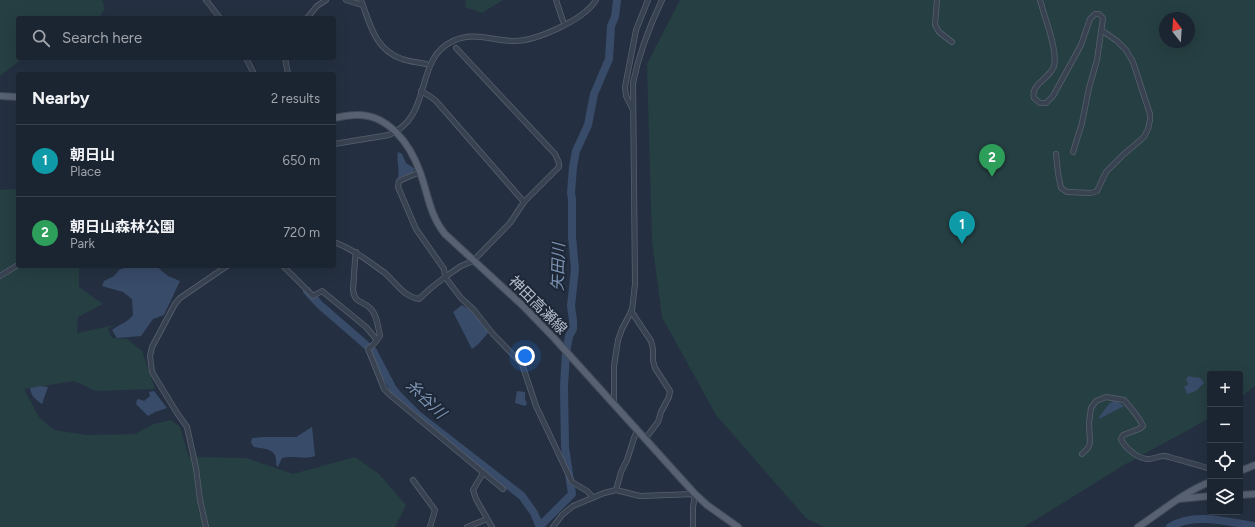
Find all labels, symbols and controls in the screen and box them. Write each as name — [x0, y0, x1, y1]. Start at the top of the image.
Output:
north arrow — [1159, 12, 1195, 48]
search box — [16, 16, 336, 60]
icon: search — [30, 27, 52, 49]
text: Search here — [62, 29, 142, 47]
text: Nearby — [32, 88, 90, 108]
text: 2 results — [271, 91, 320, 106]
pin: 2 — [979, 144, 1005, 177]
text: 朝日山 — [70, 146, 115, 164]
text: 1 — [42, 153, 48, 168]
text: 650 m — [283, 153, 320, 168]
text: Place — [70, 164, 101, 179]
pin: 1 — [949, 211, 975, 244]
text: 朝日山森林公園 — [70, 218, 175, 236]
text: 2 — [41, 225, 49, 240]
text: 720 m — [283, 225, 320, 240]
text: Park — [70, 236, 95, 251]
water label: 矢田川 — [548, 241, 568, 291]
street label: 神田高瀬線 — [505, 272, 571, 338]
your location — [515, 346, 535, 366]
map controls — [1207, 371, 1243, 515]
button: + — [1207, 371, 1243, 407]
water label: 糸谷川 — [402, 375, 451, 424]
button: − — [1207, 407, 1243, 443]
button: locate — [1207, 443, 1243, 479]
button: layers — [1207, 479, 1243, 515]

